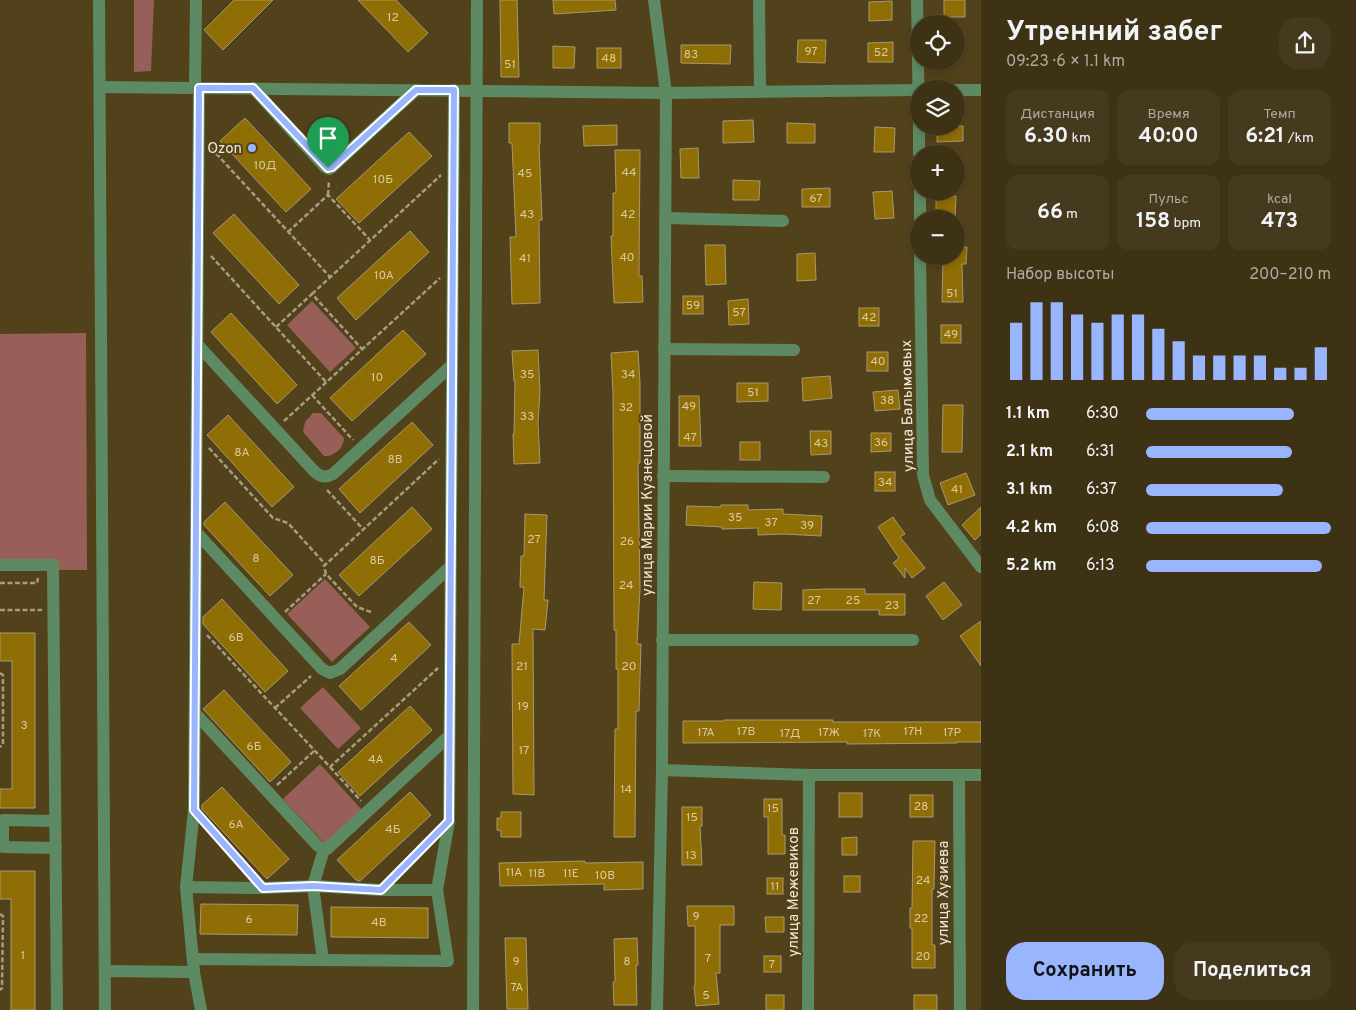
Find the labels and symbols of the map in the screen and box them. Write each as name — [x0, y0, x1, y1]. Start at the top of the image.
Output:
house number: 12 — [387, 10, 399, 26]
house number: 97 — [804, 44, 818, 60]
house number: 52 — [874, 45, 888, 61]
house number: 83 — [684, 47, 698, 63]
house number: 48 — [602, 51, 616, 67]
house number: 51 — [504, 57, 516, 73]
pin — [307, 117, 349, 168]
place label: Ozon — [207, 140, 242, 159]
marker: Ozon — [246, 142, 258, 154]
house number: 10Д — [254, 158, 276, 174]
house number: 44 — [622, 165, 636, 181]
house number: 45 — [518, 166, 532, 182]
house number: 10Б — [373, 172, 393, 188]
house number: 67 — [809, 191, 823, 207]
house number: 43 — [520, 207, 534, 223]
house number: 42 — [621, 207, 635, 223]
house number: 40 — [619, 250, 635, 266]
house number: 41 — [519, 251, 531, 267]
house number: 10А — [374, 268, 394, 284]
house number: 51 — [946, 286, 958, 302]
house number: 59 — [686, 298, 700, 314]
house number: 57 — [732, 305, 746, 321]
house number: 42 — [862, 310, 876, 326]
house number: 49 — [944, 327, 958, 343]
street label: улица Балымовых — [898, 339, 919, 472]
house number: 40 — [870, 354, 886, 370]
house number: 35 — [520, 367, 534, 383]
house number: 34 — [621, 367, 635, 383]
house number: 10 — [371, 370, 383, 386]
house number: 51 — [747, 385, 759, 401]
house number: 38 — [880, 393, 894, 409]
house number: 49 — [682, 399, 696, 415]
house number: 32 — [619, 400, 633, 416]
house number: 33 — [520, 409, 534, 425]
street label: улица Марии Кузнецовой — [639, 414, 658, 596]
house number: 47 — [683, 430, 697, 446]
house number: 36 — [874, 435, 888, 451]
house number: 43 — [814, 436, 828, 452]
house number: 8А — [234, 445, 250, 461]
house number: 8В — [387, 452, 403, 468]
house number: 34 — [878, 475, 892, 491]
house number: 41 — [951, 482, 963, 498]
house number: 35 — [728, 510, 742, 526]
house number: 37 — [764, 515, 778, 531]
house number: 39 — [800, 518, 814, 534]
house number: 27 — [527, 532, 541, 548]
house number: 26 — [620, 534, 634, 550]
house number: 8 — [252, 551, 260, 567]
house number: 8Б — [369, 553, 385, 569]
house number: 24 — [619, 578, 633, 594]
house number: 27 — [807, 593, 821, 609]
house number: 25 — [846, 593, 860, 609]
house number: 23 — [885, 598, 899, 614]
house number: 6В — [228, 630, 244, 646]
house number: 4 — [390, 651, 398, 667]
house number: 21 — [516, 659, 528, 675]
house number: 20 — [621, 659, 637, 675]
house number: 19 — [517, 699, 529, 715]
house number: 3 — [20, 718, 28, 734]
house number: 17В — [737, 724, 755, 740]
house number: 17Н — [903, 724, 923, 740]
house number: 17А — [697, 725, 715, 741]
house number: 17Ж — [818, 725, 840, 741]
house number: 17Р — [943, 725, 962, 741]
house number: 17Д — [780, 726, 800, 742]
house number: 17К — [863, 726, 881, 742]
house number: 6Б — [246, 739, 262, 755]
house number: 17 — [519, 743, 529, 759]
house number: 4А — [368, 752, 384, 768]
house number: 14 — [620, 782, 632, 798]
house number: 28 — [914, 799, 928, 815]
house number: 15 — [767, 801, 779, 817]
house number: 15 — [686, 810, 698, 826]
house number: 6А — [228, 817, 244, 833]
house number: 4Б — [385, 822, 401, 838]
street label: улица Межевиков — [785, 827, 804, 957]
street label: улица Хузиева — [935, 841, 954, 945]
house number: 13 — [685, 848, 697, 864]
house number: 11А — [506, 865, 522, 881]
house number: 11В — [529, 866, 546, 882]
house number: 11Е — [563, 866, 579, 882]
house number: 10В — [595, 868, 615, 884]
house number: 24 — [916, 873, 930, 889]
house number: 11 — [771, 879, 779, 895]
house number: 9 — [692, 909, 700, 925]
house number: 22 — [914, 911, 928, 927]
house number: 6 — [245, 912, 253, 928]
house number: 4В — [371, 915, 387, 931]
house number: 1 — [21, 948, 25, 964]
house number: 20 — [915, 949, 931, 965]
house number: 7 — [705, 951, 711, 967]
house number: 9 — [512, 954, 520, 970]
house number: 8 — [623, 954, 631, 970]
house number: 7 — [769, 957, 775, 973]
house number: 7А — [510, 980, 524, 996]
house number: 5 — [702, 988, 710, 1004]

